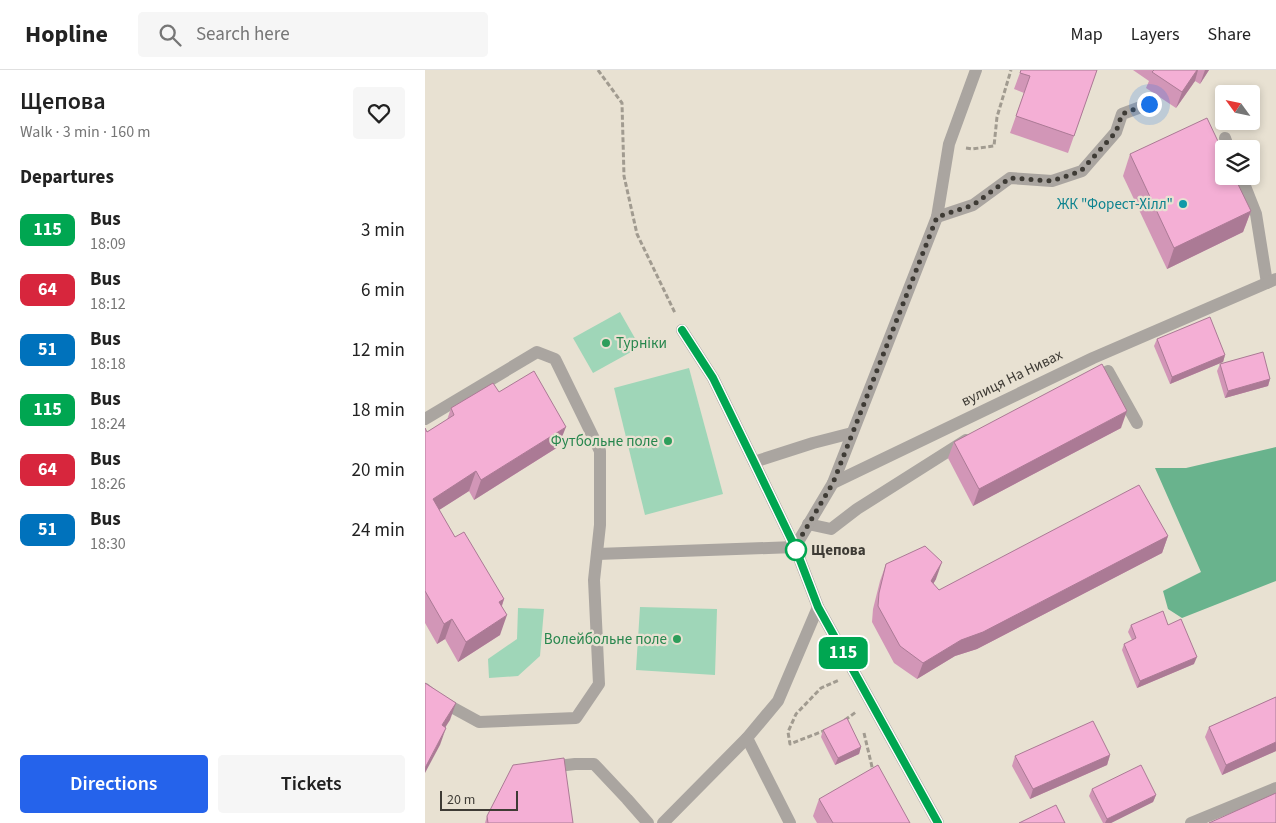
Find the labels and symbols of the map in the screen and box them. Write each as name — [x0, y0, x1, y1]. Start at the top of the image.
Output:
north arrow — [1215, 85, 1260, 130]
your location — [1137, 92, 1162, 117]
place label: ЖК "Форест-Хілл" — [1057, 194, 1173, 215]
marker: ЖК "Форест-Хілл" — [1177, 198, 1189, 210]
place label: Турніки — [616, 333, 667, 354]
marker: Турніки — [600, 337, 612, 349]
street label: вулиця На Нивах — [958, 344, 1067, 412]
place label: Футбольне поле — [551, 431, 658, 452]
marker: Футбольне поле — [662, 435, 674, 447]
marker: Щепова — [785, 539, 807, 561]
place label: Щепова — [811, 540, 866, 561]
place label: Волейбольне поле — [544, 629, 667, 650]
marker: Волейбольне поле — [671, 633, 683, 645]
line badge: 115 — [814, 637, 872, 669]
scale bar — [440, 788, 517, 811]

